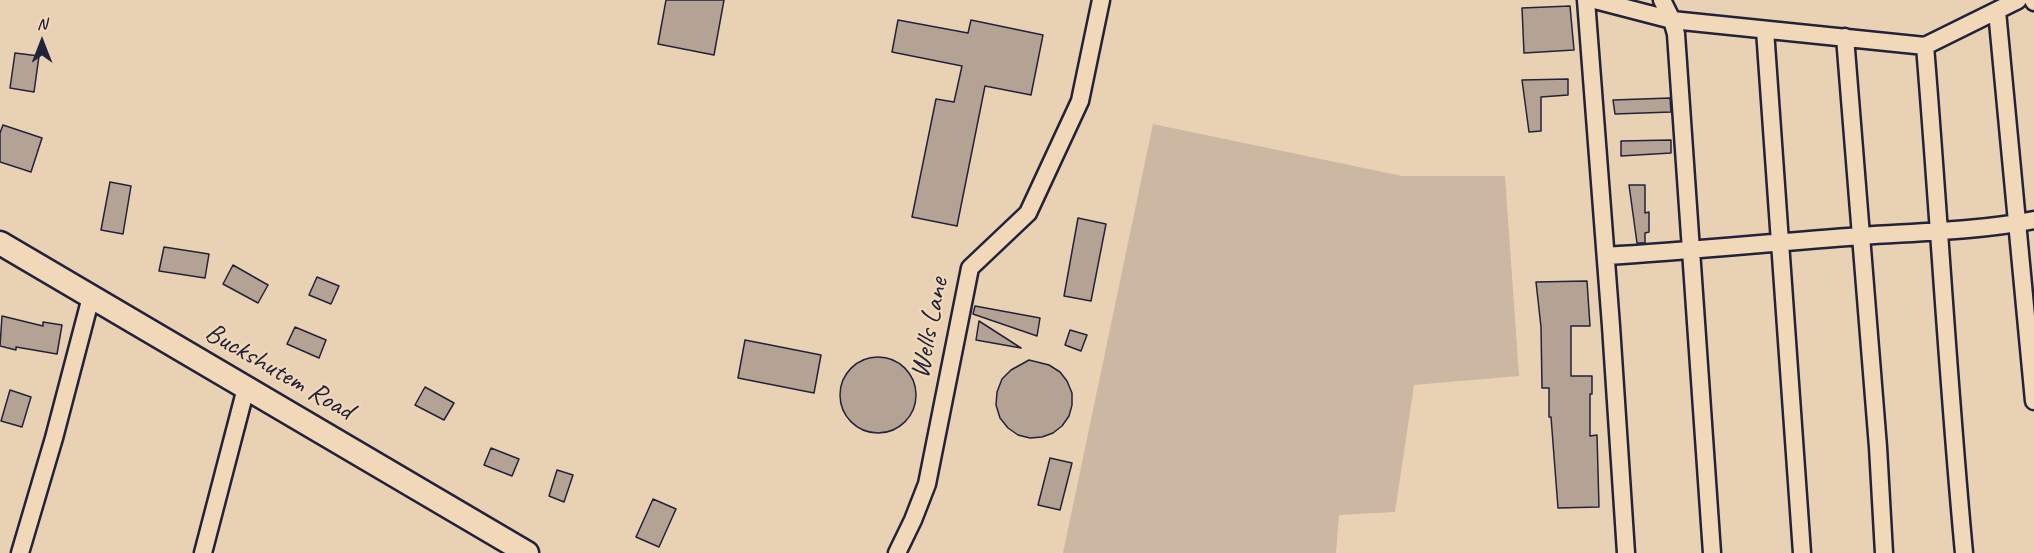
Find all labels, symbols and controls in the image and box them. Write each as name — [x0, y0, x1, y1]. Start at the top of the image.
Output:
north arrow — [12, 12, 72, 72]
text: N — [37, 14, 47, 34]
street label: Wells Lane — [904, 275, 956, 381]
street label: Buckshutem Road — [199, 316, 359, 428]

